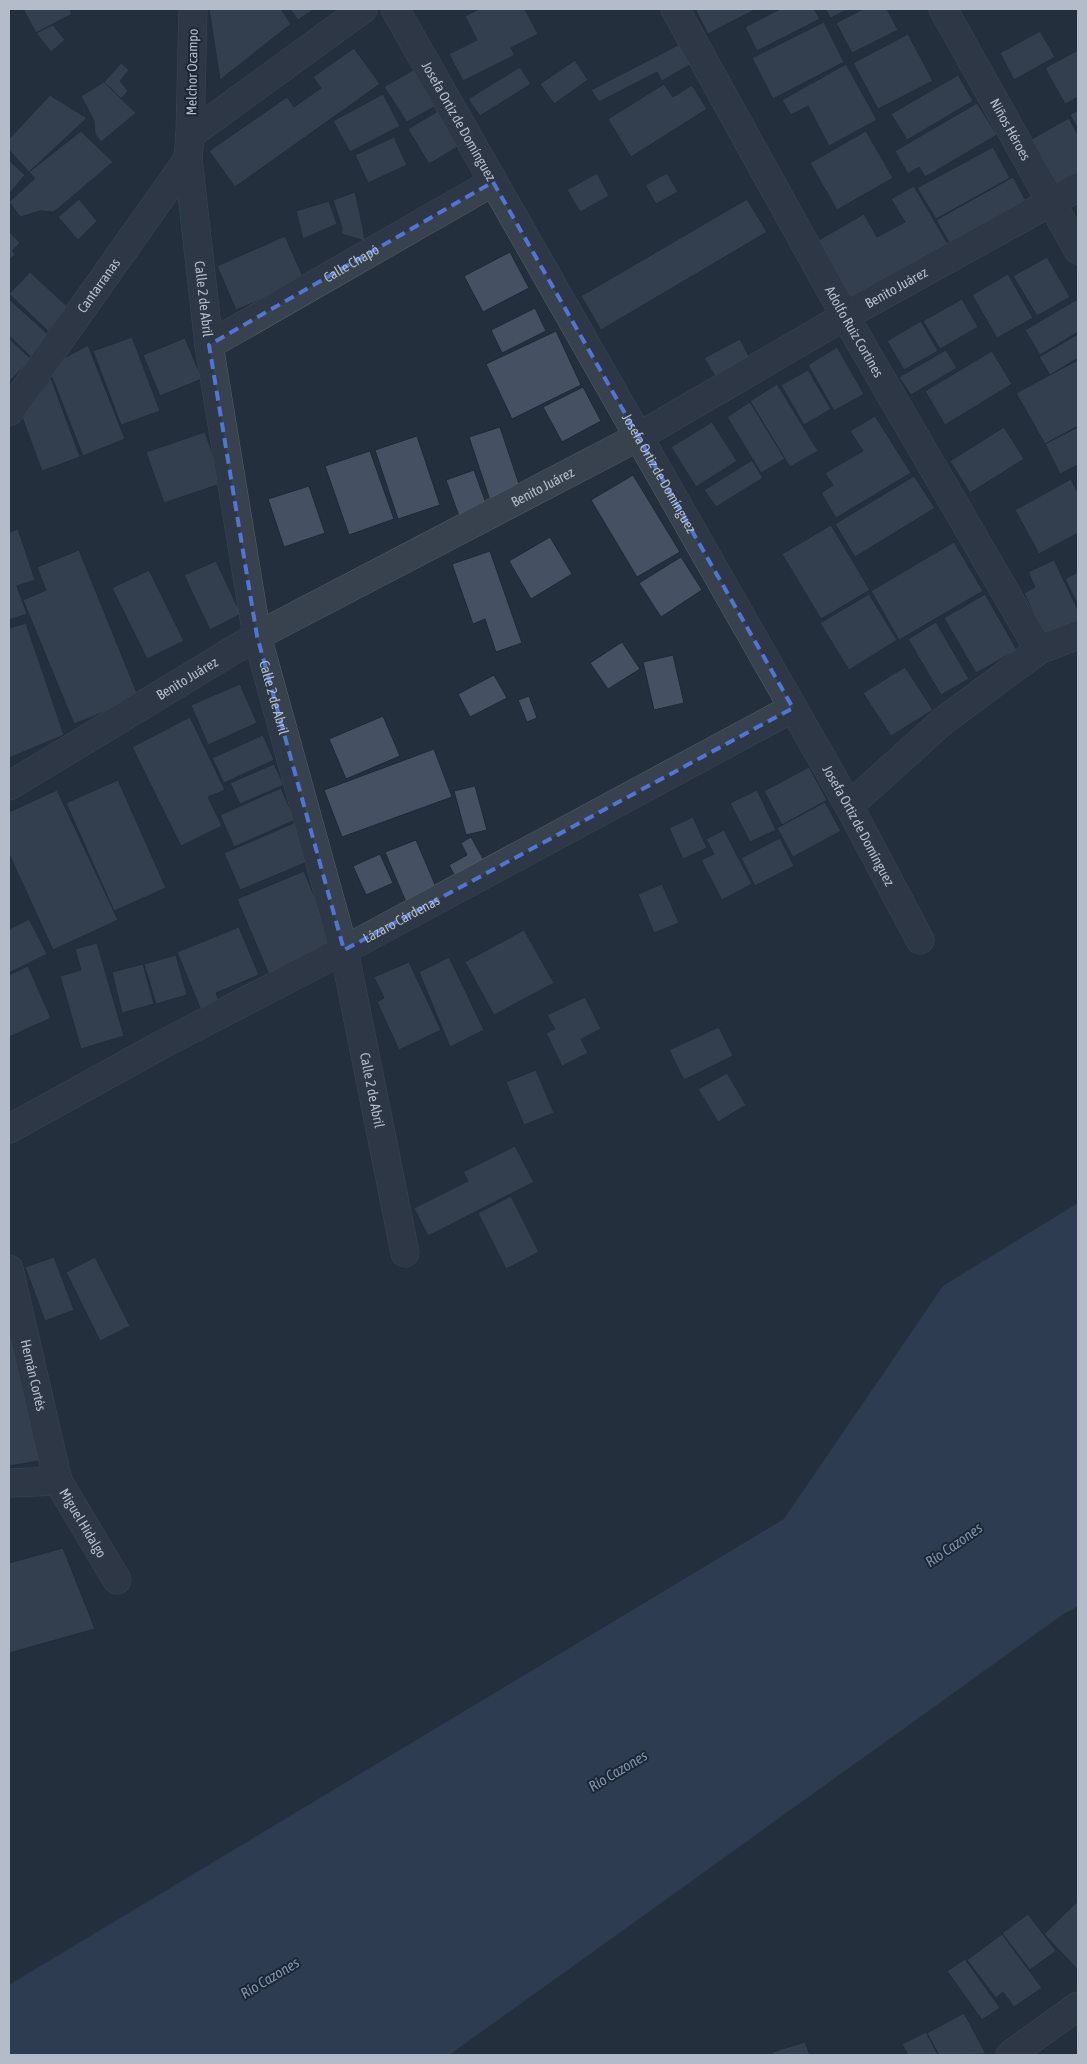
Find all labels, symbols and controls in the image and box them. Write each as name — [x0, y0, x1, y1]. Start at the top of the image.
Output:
street label: Melchor Ocampo — [183, 28, 201, 116]
street label: Josefa Ortiz de Domínguez — [419, 59, 499, 184]
street label: Niños Héroes — [987, 96, 1034, 163]
street label: Calle Chapó — [321, 241, 382, 286]
street label: Cantarranas — [74, 255, 123, 316]
street label: Calle 2 de Abril — [192, 260, 216, 338]
street label: Benito Juárez — [862, 264, 930, 311]
street label: Adolfo Ruiz Cortines — [822, 283, 887, 380]
street label: Josefa Ortiz de Domínguez — [619, 410, 700, 536]
street label: Benito Juárez — [508, 464, 577, 510]
street label: Benito Juárez — [153, 654, 221, 703]
street label: Calle 2 de Abril — [256, 658, 292, 737]
street label: Josefa Ortiz de Domínguez — [819, 762, 898, 889]
street label: Lázaro Cárdenas — [360, 892, 442, 946]
street label: Calle 2 de Abril — [357, 1051, 388, 1129]
street label: Hernán Cortés — [18, 1338, 50, 1413]
street label: Miguel Hidalgo — [56, 1486, 110, 1561]
water label: Río Cazones — [922, 1519, 985, 1570]
water label: Río Cazones — [585, 1746, 650, 1795]
water label: Río Cazones — [237, 1953, 302, 2002]

